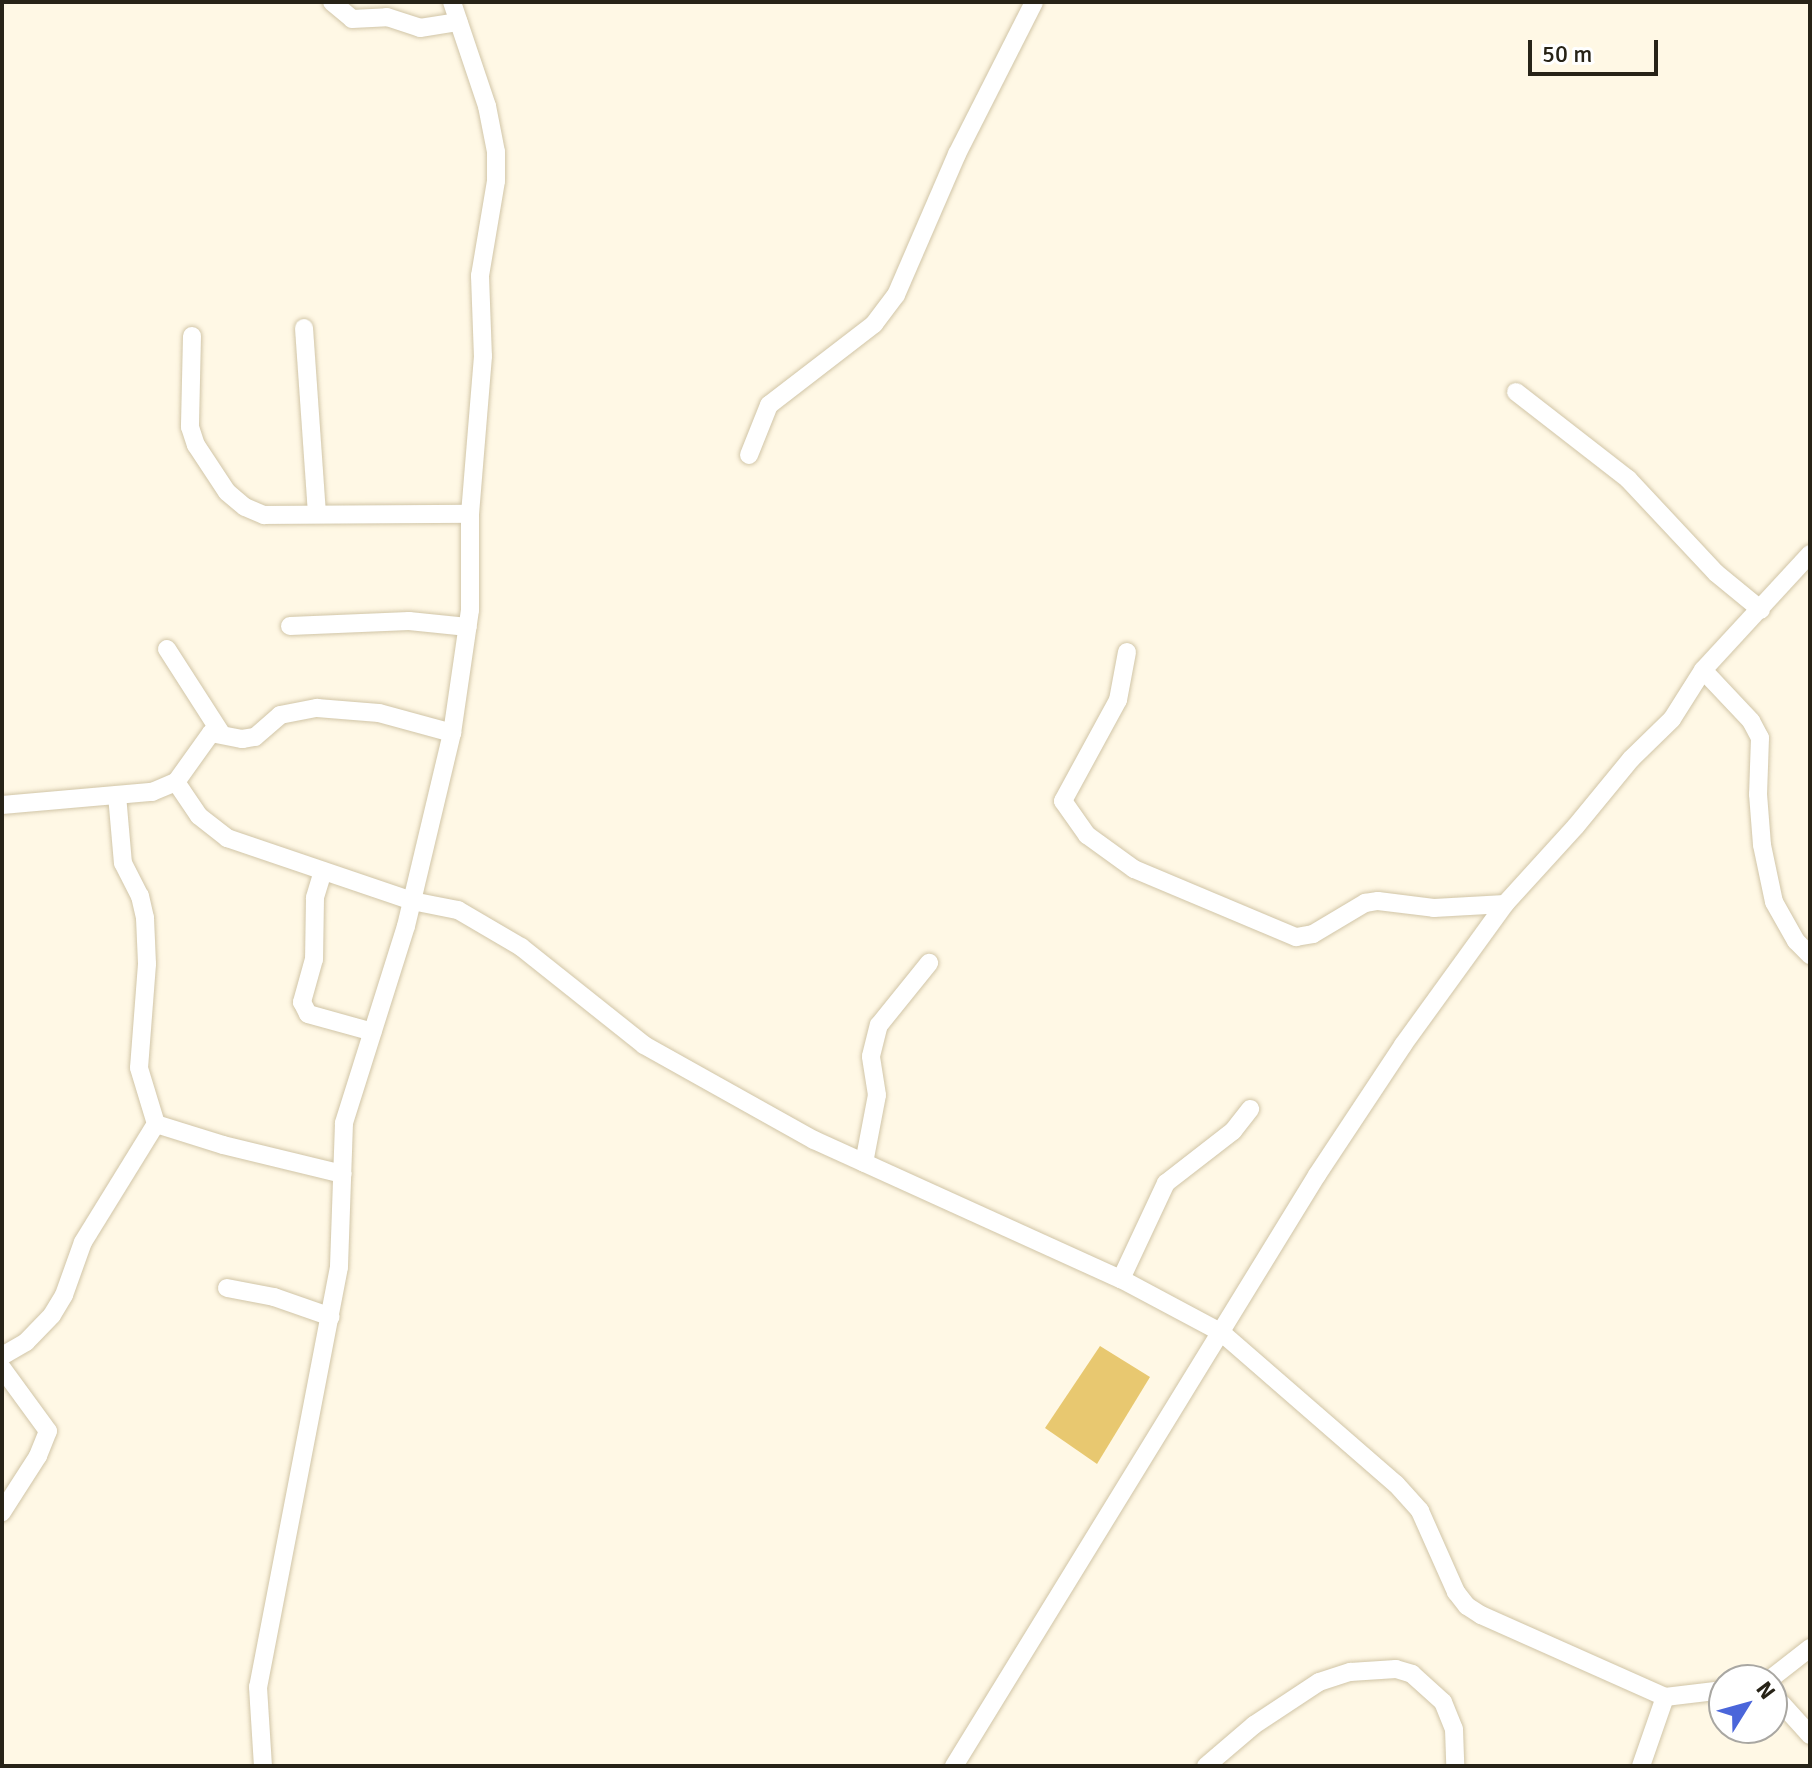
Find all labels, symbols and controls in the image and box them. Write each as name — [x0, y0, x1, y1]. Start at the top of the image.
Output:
scale bar — [1532, 24, 1662, 74]
text: 50 m — [1542, 39, 1592, 69]
north arrow — [1708, 1664, 1788, 1744]
text: N — [1751, 1676, 1781, 1705]

